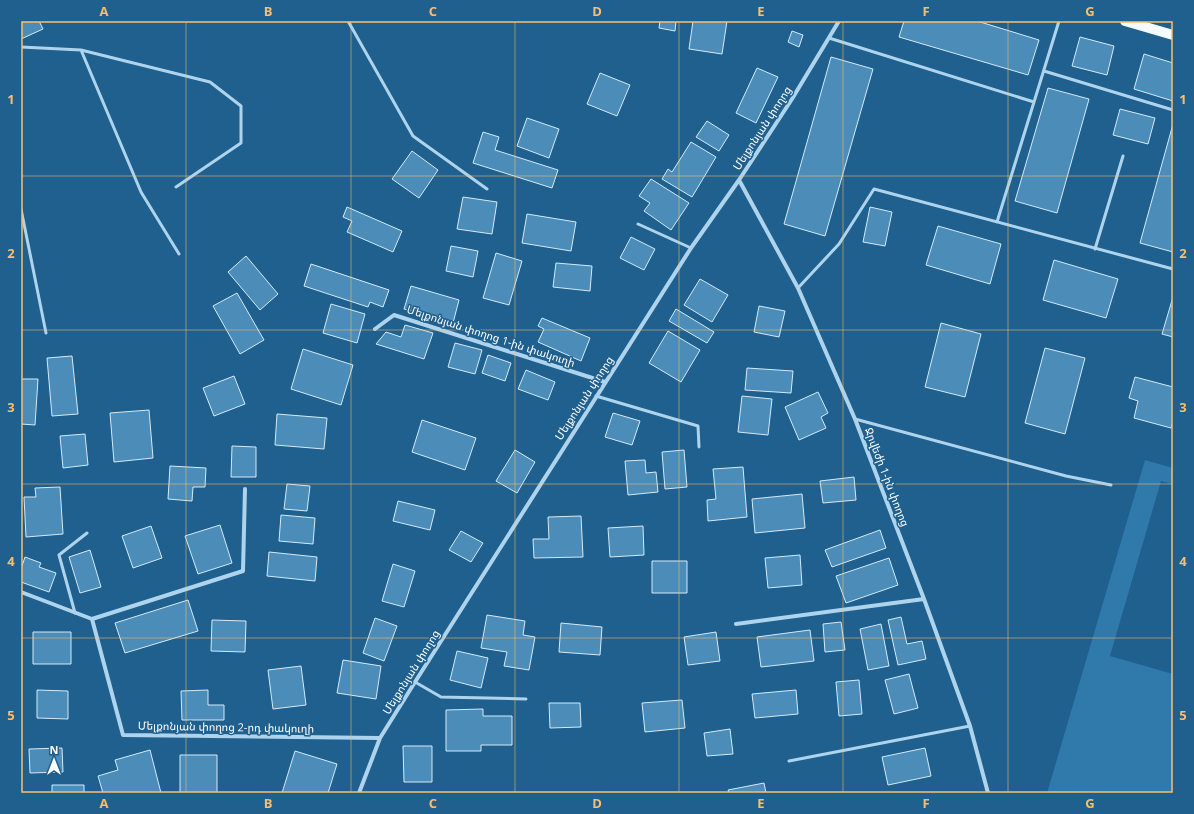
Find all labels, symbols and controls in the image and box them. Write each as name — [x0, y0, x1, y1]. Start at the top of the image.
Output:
text: A — [100, 2, 109, 20]
text: B — [264, 2, 273, 20]
text: C — [429, 2, 437, 20]
text: D — [592, 2, 602, 20]
text: E — [757, 2, 765, 20]
text: F — [922, 2, 930, 20]
text: G — [1085, 2, 1095, 20]
street label: Մելքոնյան փողոց — [729, 83, 794, 173]
text: 1 — [7, 90, 15, 108]
text: 1 — [1179, 90, 1187, 108]
text: 2 — [7, 244, 15, 262]
text: 2 — [1179, 244, 1187, 262]
street label: Մելքոնյան փողոց 1-ին փակուղի — [405, 301, 577, 370]
street label: Մելքոնյան փողոց — [551, 353, 616, 443]
text: 3 — [7, 398, 15, 416]
text: 3 — [1179, 398, 1187, 416]
street label: Ջրվեժի 1-ին փողոց — [862, 425, 913, 529]
text: 4 — [7, 552, 15, 570]
text: 4 — [1179, 552, 1187, 570]
street label: Մելքոնյան փողոց — [378, 627, 443, 717]
text: 5 — [7, 706, 15, 724]
text: 5 — [1179, 706, 1187, 724]
street label: Մելքոնյան փողոց 2-րդ փակուղի — [138, 717, 314, 736]
north arrow — [34, 740, 74, 780]
text: N — [50, 742, 58, 757]
text: A — [100, 794, 109, 812]
text: B — [264, 794, 273, 812]
text: C — [429, 794, 437, 812]
text: D — [592, 794, 602, 812]
text: E — [757, 794, 765, 812]
text: F — [922, 794, 930, 812]
text: G — [1085, 794, 1095, 812]

